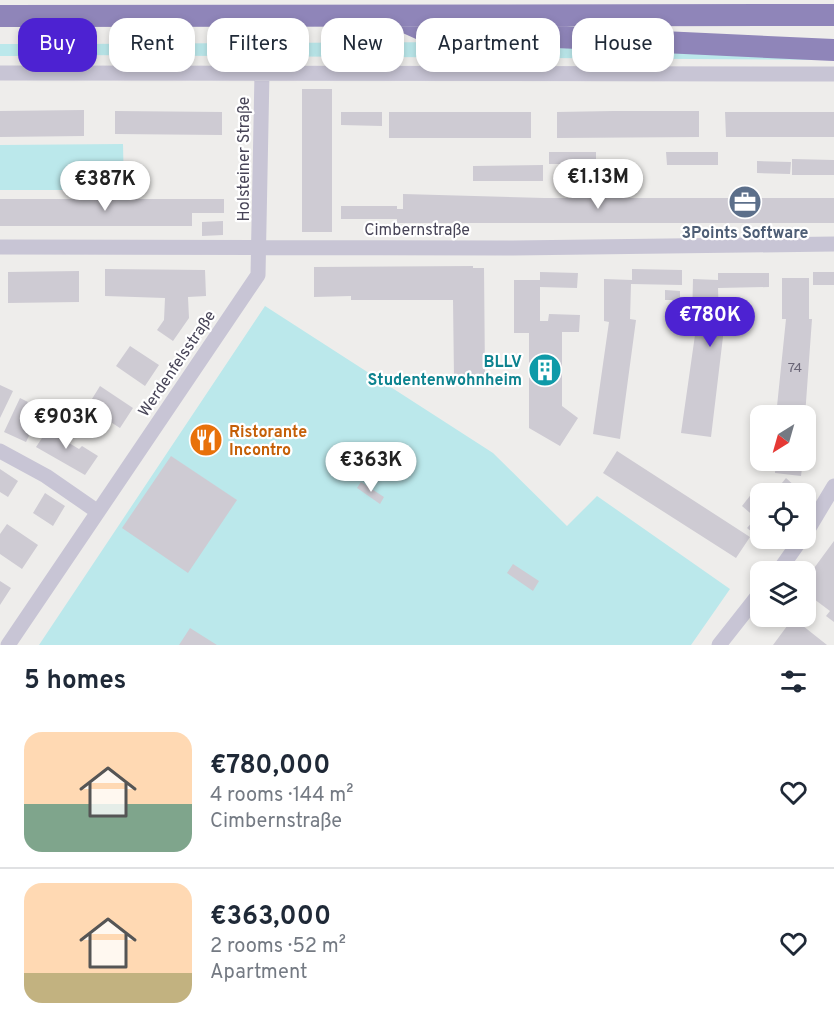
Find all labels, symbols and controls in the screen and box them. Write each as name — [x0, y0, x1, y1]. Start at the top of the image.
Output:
chip: Buy — [18, 18, 97, 72]
chip: Rent — [109, 18, 195, 72]
chip: Filters — [207, 18, 309, 72]
chip: New — [321, 18, 404, 72]
chip: Apartment — [416, 18, 560, 72]
chip: House — [572, 18, 674, 72]
street label: Holsteiner Straße — [235, 97, 255, 221]
pin: €1.13M — [549, 159, 647, 210]
pin: €387K — [63, 161, 147, 212]
text: €1.13M — [567, 165, 629, 191]
text: €387K — [74, 167, 136, 193]
office icon: 3Points Software — [727, 184, 763, 220]
street label: Cimbernstraße — [364, 221, 470, 241]
place label: 3Points Software — [682, 224, 809, 244]
pin: €780K — [668, 297, 752, 348]
text: €780K — [679, 303, 741, 329]
street label: Werdenfelsstraße — [135, 307, 221, 421]
building icon: BLLV Studentenwohnheim — [527, 352, 563, 388]
place label: BLLV Studentenwohnheim — [368, 353, 522, 391]
house number: 74 — [788, 360, 802, 377]
pin: €903K — [24, 399, 108, 450]
text: €903K — [34, 405, 98, 431]
north arrow — [750, 405, 816, 471]
map controls — [750, 405, 816, 627]
restaurant icon: Ristorante Incontro — [188, 422, 224, 458]
place label: Ristorante Incontro — [229, 423, 307, 461]
pin: €363K — [329, 442, 413, 493]
text: €363K — [339, 448, 403, 474]
button: locate — [750, 483, 816, 549]
button: layers — [750, 561, 816, 627]
text: 5 homes — [24, 665, 126, 698]
icon: filters — [777, 665, 810, 698]
text: €780,000 — [210, 750, 330, 783]
icon: home — [72, 756, 144, 828]
icon: heart — [777, 776, 810, 809]
text: 4 rooms · 144 m² — [210, 783, 353, 809]
text: Cimbernstraße — [210, 809, 342, 835]
text: €363,000 — [210, 901, 331, 934]
icon: home — [72, 907, 144, 979]
icon: heart — [777, 927, 810, 960]
text: 2 rooms · 52 m² — [210, 934, 346, 960]
text: Apartment — [210, 960, 308, 986]

